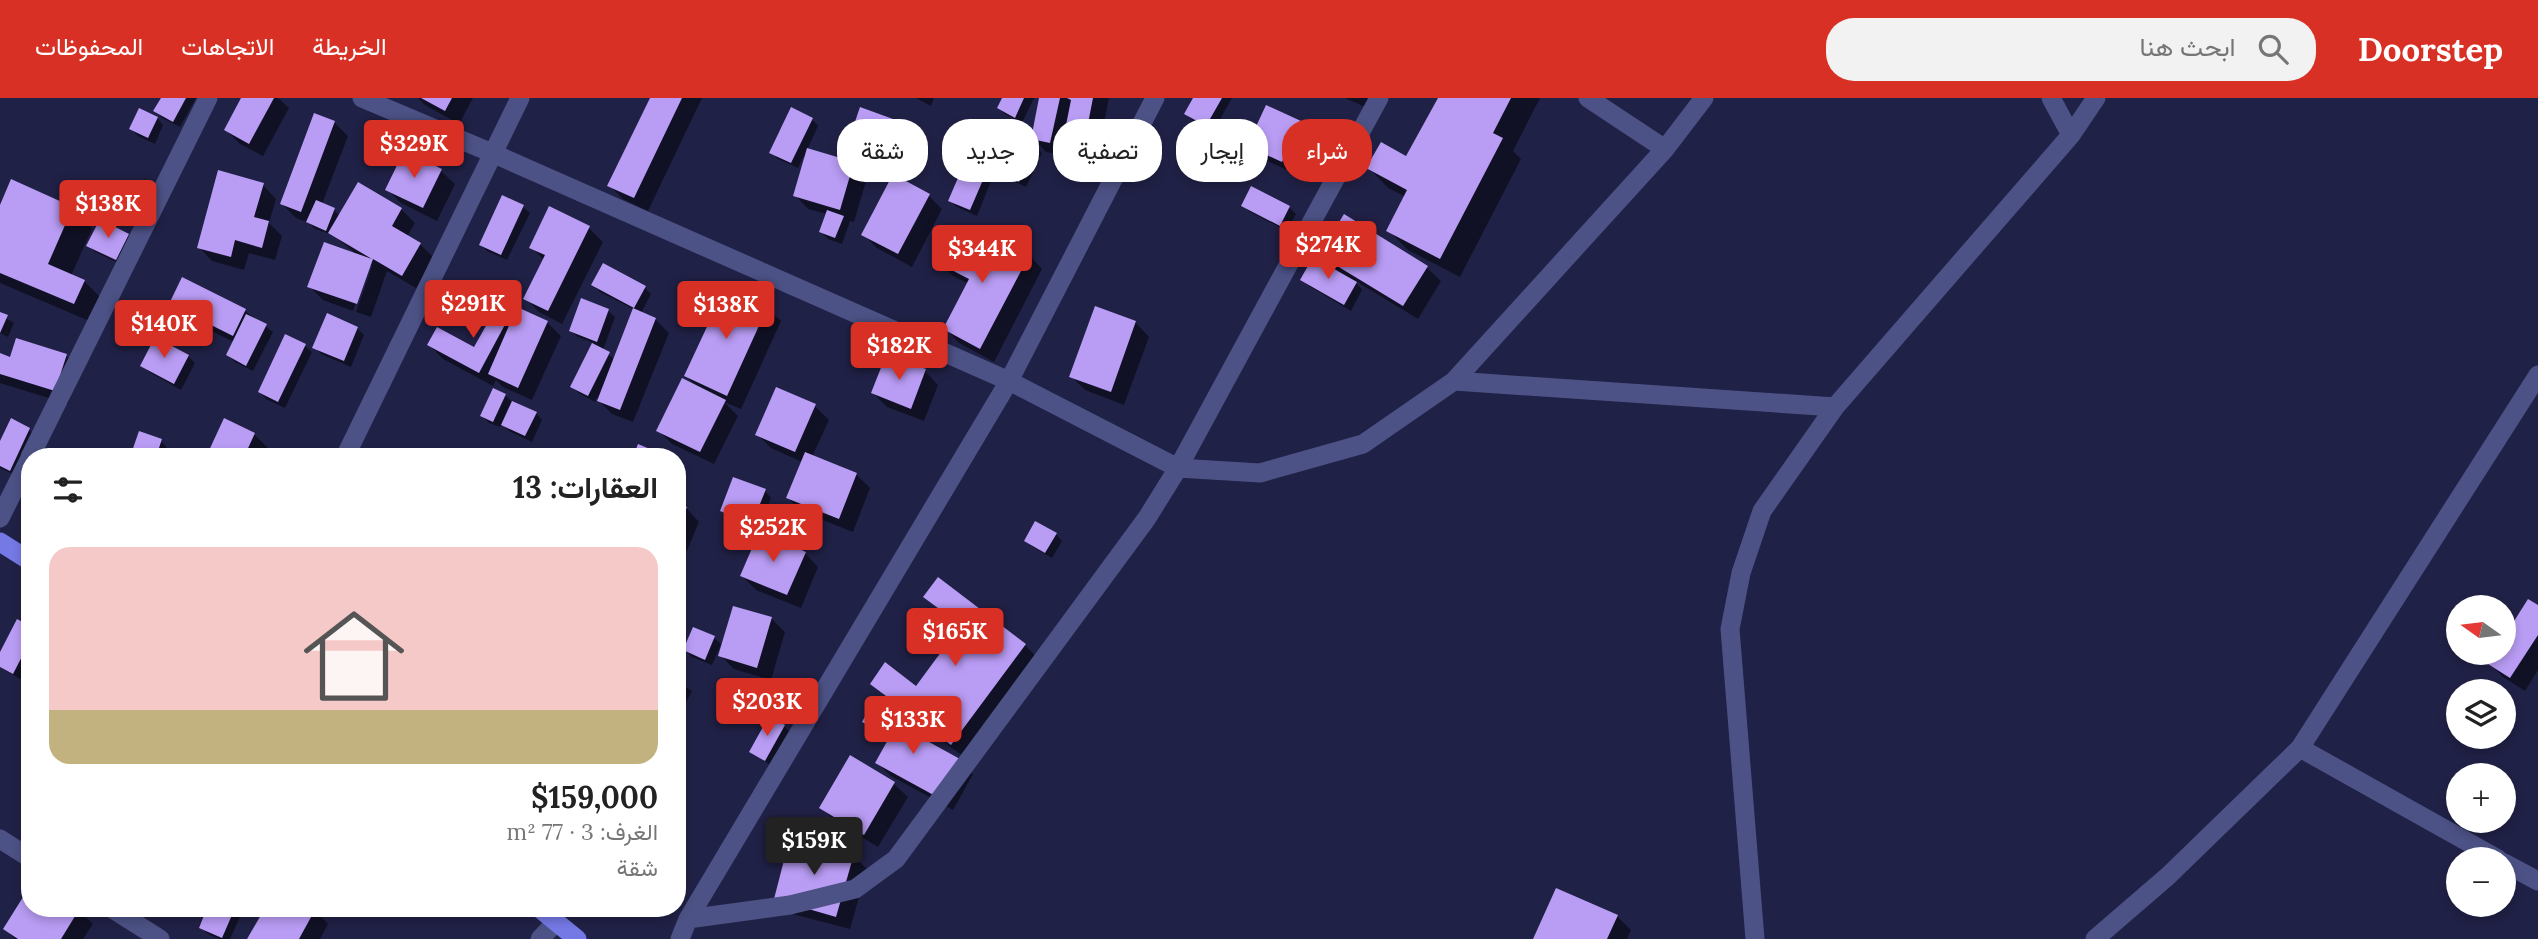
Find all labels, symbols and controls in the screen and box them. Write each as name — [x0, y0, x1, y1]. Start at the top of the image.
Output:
search box — [1826, 18, 2316, 81]
text: Doorstep — [2358, 28, 2503, 70]
text: ابحث هنا — [2140, 30, 2236, 63]
icon: search — [2254, 30, 2292, 68]
text: المحفوظات — [35, 31, 143, 62]
text: الاتجاهات — [181, 31, 274, 62]
text: الخريطة — [312, 31, 387, 62]
chip: شقة — [837, 119, 928, 182]
chip: جديد — [942, 119, 1039, 182]
chip: تصفية — [1053, 119, 1162, 182]
chip: إيجار — [1176, 119, 1268, 182]
chip: شراء — [1282, 119, 1372, 182]
pin: $329K — [365, 120, 463, 180]
text: $329K — [380, 128, 448, 157]
pin: $138K — [59, 180, 157, 240]
text: $138K — [75, 188, 141, 217]
pin: $274K — [1279, 222, 1377, 281]
pin: $344K — [933, 226, 1031, 285]
text: $274K — [1295, 229, 1361, 258]
text: $344K — [948, 233, 1016, 262]
pin: $291K — [424, 280, 522, 340]
pin: $138K — [677, 282, 775, 341]
text: $291K — [441, 288, 505, 317]
text: $138K — [693, 289, 759, 318]
pin: $140K — [115, 300, 213, 360]
text: $140K — [131, 308, 197, 337]
pin: $182K — [850, 322, 948, 382]
text: $182K — [867, 330, 931, 359]
text: العقارات: 13 — [513, 468, 658, 506]
icon: filters — [49, 471, 87, 509]
pin: $252K — [724, 504, 822, 564]
text: $252K — [740, 512, 806, 541]
icon: home — [291, 593, 417, 719]
north arrow — [2446, 595, 2516, 665]
map controls — [2446, 595, 2516, 917]
pin: $165K — [906, 608, 1004, 668]
text: $165K — [923, 616, 987, 645]
pin: $203K — [718, 678, 816, 738]
button: layers — [2446, 679, 2516, 749]
text: $203K — [732, 686, 802, 715]
pin: $133K — [864, 696, 962, 756]
text: $133K — [881, 704, 946, 733]
button: + — [2446, 763, 2516, 833]
text: $159,000 — [531, 778, 658, 816]
text: الغرف: 3 · 77 m² — [506, 817, 658, 846]
pin: $159K — [765, 818, 863, 877]
text: $159K — [782, 825, 846, 854]
button: − — [2446, 847, 2516, 917]
text: شقة — [616, 853, 658, 882]

